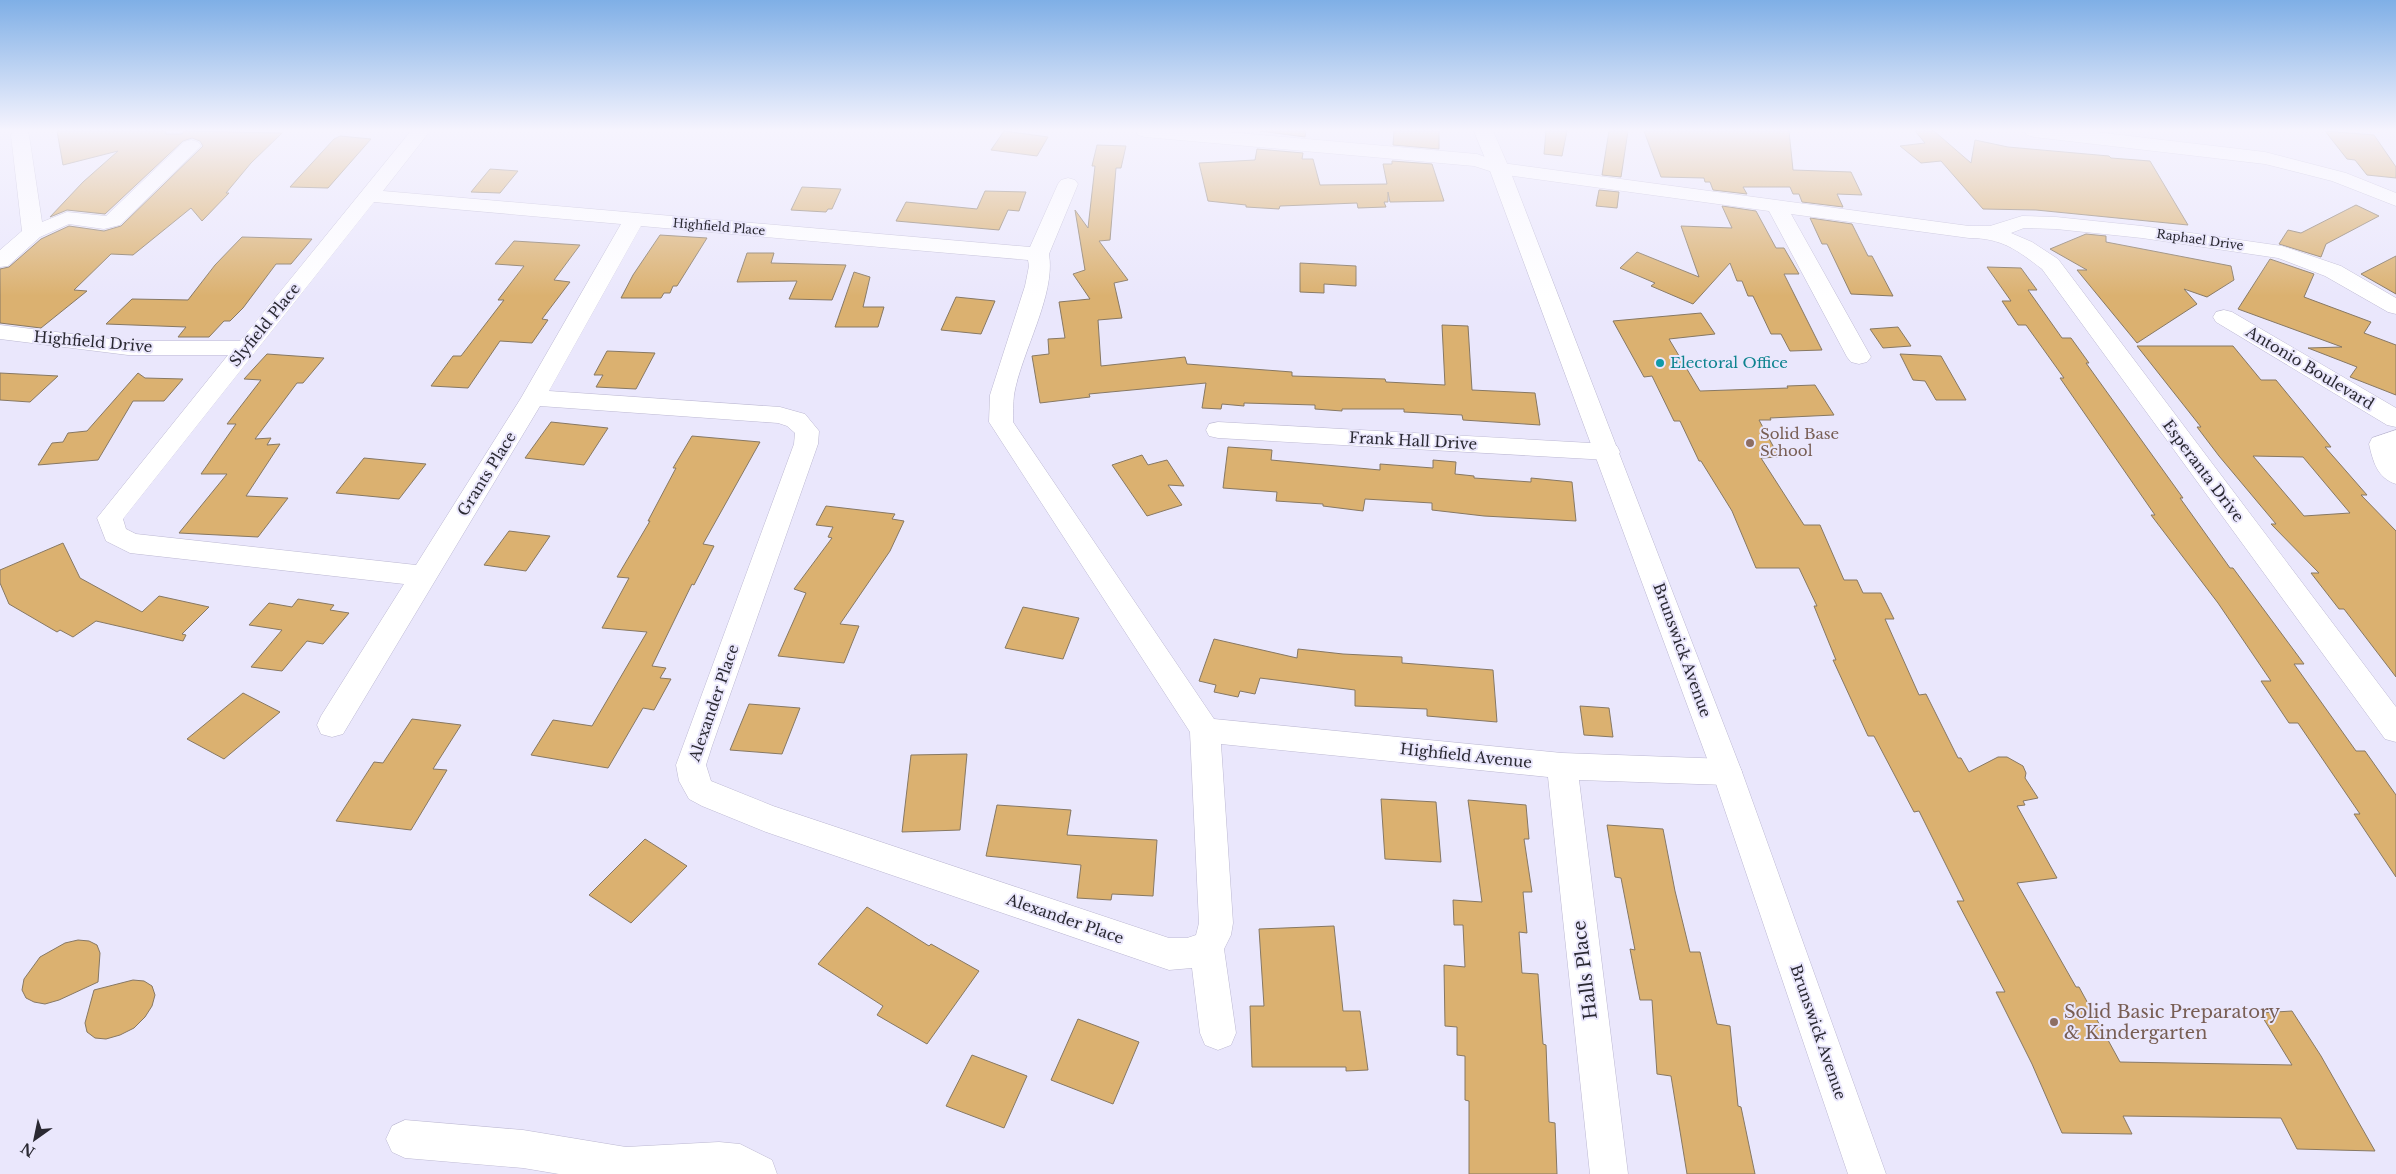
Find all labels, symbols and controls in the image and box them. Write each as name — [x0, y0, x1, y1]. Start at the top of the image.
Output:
street label: Highfield Place — [672, 215, 766, 238]
street label: Raphael Drive — [2156, 226, 2245, 253]
street label: Slyfield Place — [225, 279, 304, 370]
street label: Antonio Boulevard — [2242, 321, 2378, 413]
street label: Highfield Drive — [33, 327, 153, 356]
place label: Electoral Office — [1670, 353, 1788, 372]
marker: Electoral Office — [1654, 357, 1666, 369]
street label: Esperanta Drive — [2159, 416, 2248, 526]
place label: Solid Base School — [1760, 424, 1839, 460]
street label: Grants Place — [453, 428, 520, 519]
street label: Frank Hall Drive — [1349, 428, 1478, 453]
marker: Solid Base School — [1744, 437, 1756, 449]
street label: Brunswick Avenue — [1649, 580, 1716, 720]
street label: Alexander Place — [684, 642, 742, 765]
street label: Highfield Avenue — [1399, 739, 1533, 772]
street label: Alexander Place — [1003, 889, 1126, 947]
street label: Halls Place — [1568, 919, 1602, 1021]
street label: Brunswick Avenue — [1786, 962, 1850, 1102]
place label: Solid Basic Preparatory & Kindergarten — [2064, 1001, 2281, 1044]
marker: Solid Basic Preparatory & Kindergarten — [2048, 1016, 2060, 1028]
north arrow — [10, 1114, 60, 1164]
text: N — [17, 1139, 38, 1161]

